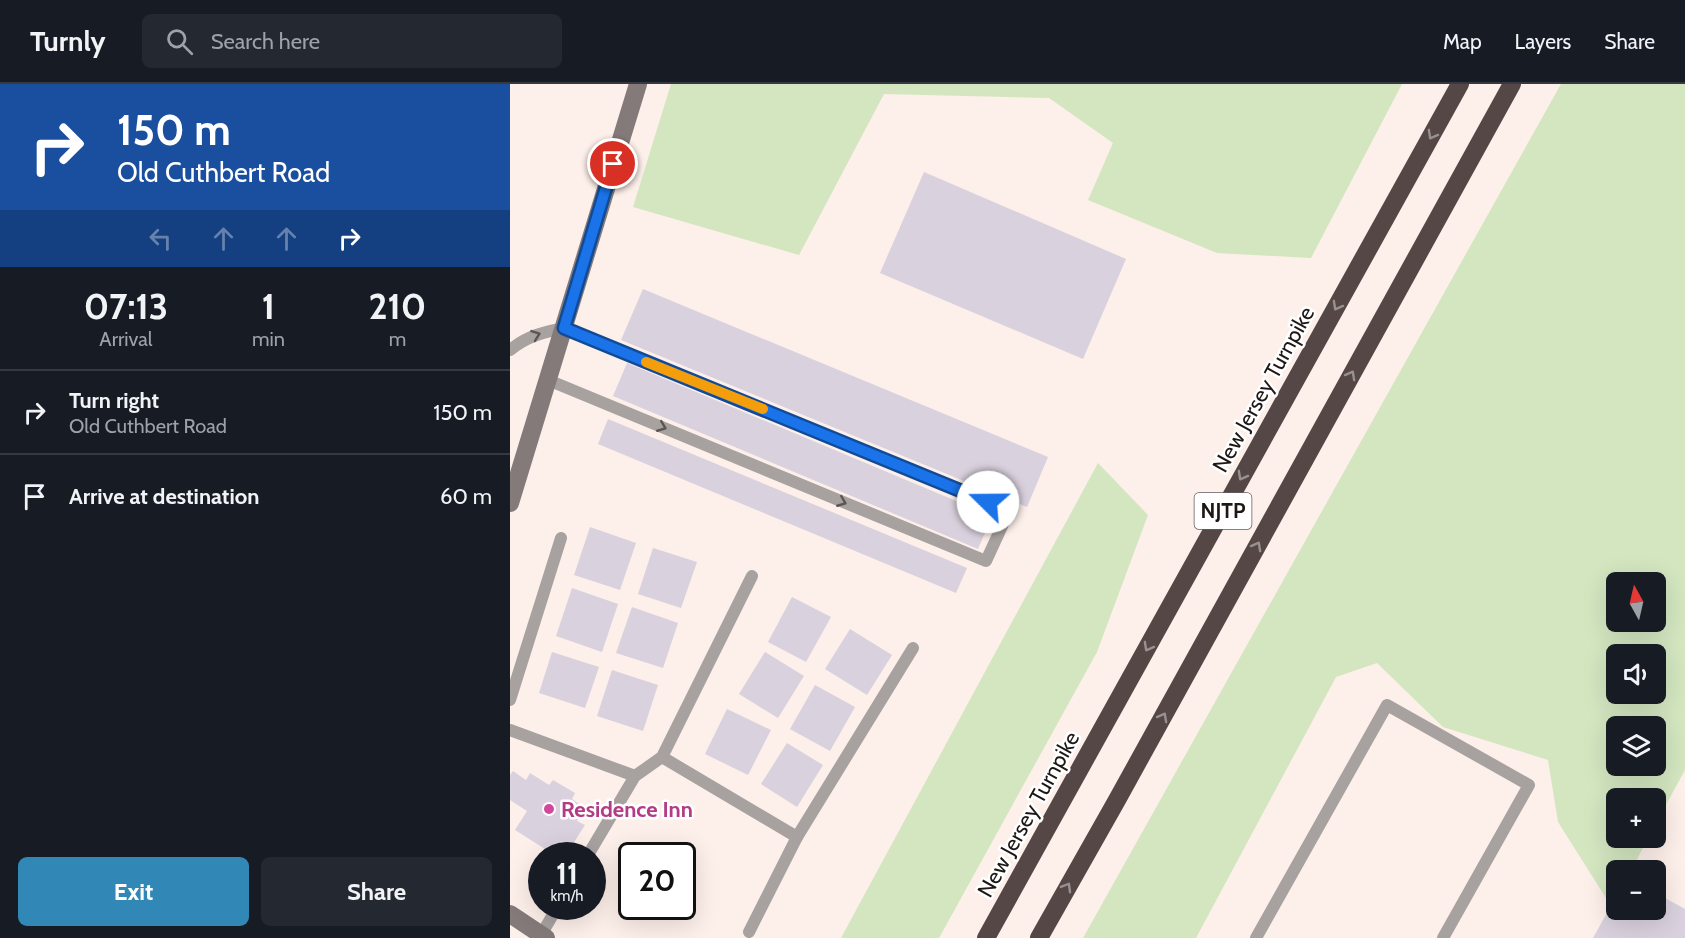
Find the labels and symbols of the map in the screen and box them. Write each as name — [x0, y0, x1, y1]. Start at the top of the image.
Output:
one-way arrow — [1428, 129, 1439, 139]
pin — [587, 138, 638, 189]
one-way arrow — [1333, 299, 1344, 310]
street label: New Jersey Turnpike — [1207, 302, 1320, 477]
one-way arrow — [530, 330, 540, 343]
one-way arrow — [1344, 371, 1355, 382]
one-way arrow — [655, 420, 666, 432]
position arrow — [956, 470, 1020, 534]
one-way arrow — [1238, 470, 1250, 480]
road number: NJTP — [1194, 493, 1252, 529]
one-way arrow — [836, 495, 847, 507]
one-way arrow — [1250, 542, 1261, 552]
north arrow — [1606, 572, 1666, 632]
one-way arrow — [1144, 640, 1155, 651]
one-way arrow — [1156, 713, 1167, 723]
street label: New Jersey Turnpike — [972, 727, 1085, 902]
place label: Residence Inn — [561, 796, 693, 823]
marker: Residence Inn — [542, 802, 556, 816]
speed limit sign: 20 — [618, 842, 696, 920]
one-way arrow — [1060, 883, 1072, 893]

